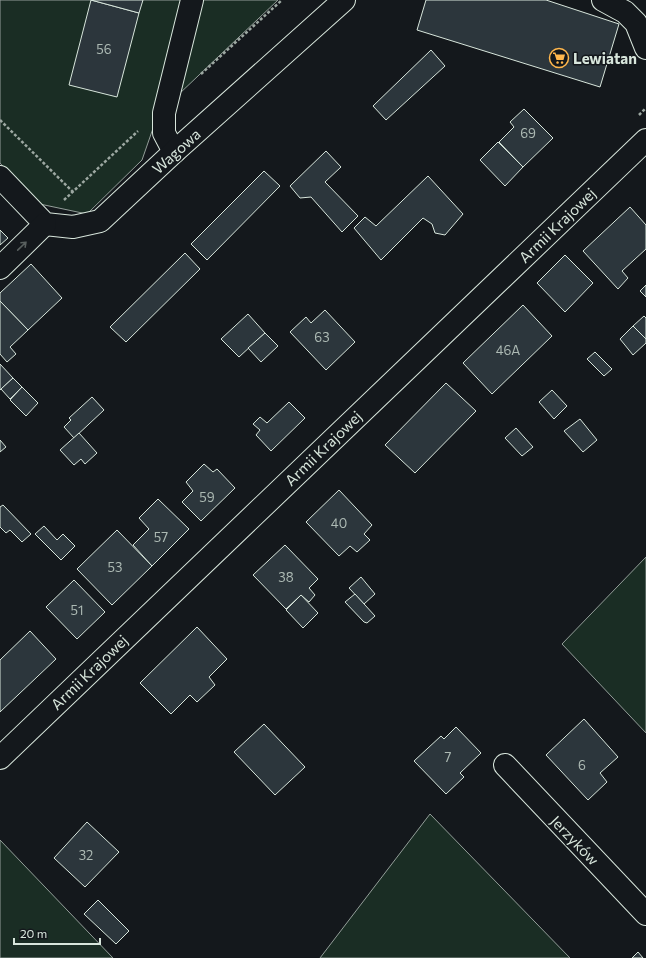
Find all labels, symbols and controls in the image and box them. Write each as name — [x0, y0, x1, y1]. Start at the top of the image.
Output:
house number: 56 — [96, 41, 112, 57]
supermarket icon: Lewiatan — [548, 47, 570, 69]
place label: Lewiatan — [573, 49, 637, 67]
street label: Wagowa — [148, 125, 204, 177]
house number: 69 — [520, 125, 536, 141]
street label: Armii Krajowej — [515, 184, 599, 266]
one-way arrow — [17, 242, 27, 251]
house number: 63 — [314, 329, 330, 345]
house number: 46A — [496, 342, 520, 358]
street label: Armii Krajowej — [281, 407, 365, 489]
house number: 59 — [199, 489, 215, 505]
house number: 40 — [331, 515, 347, 531]
house number: 57 — [154, 529, 168, 545]
house number: 53 — [108, 559, 122, 575]
house number: 38 — [278, 569, 294, 585]
house number: 51 — [70, 602, 84, 618]
street label: Armii Krajowej — [47, 631, 131, 713]
house number: 7 — [445, 749, 452, 765]
house number: 6 — [578, 757, 586, 773]
street label: Jerzyków — [547, 811, 603, 869]
house number: 32 — [79, 847, 93, 863]
scale bar — [14, 920, 100, 946]
text: 20 m — [20, 926, 47, 940]

